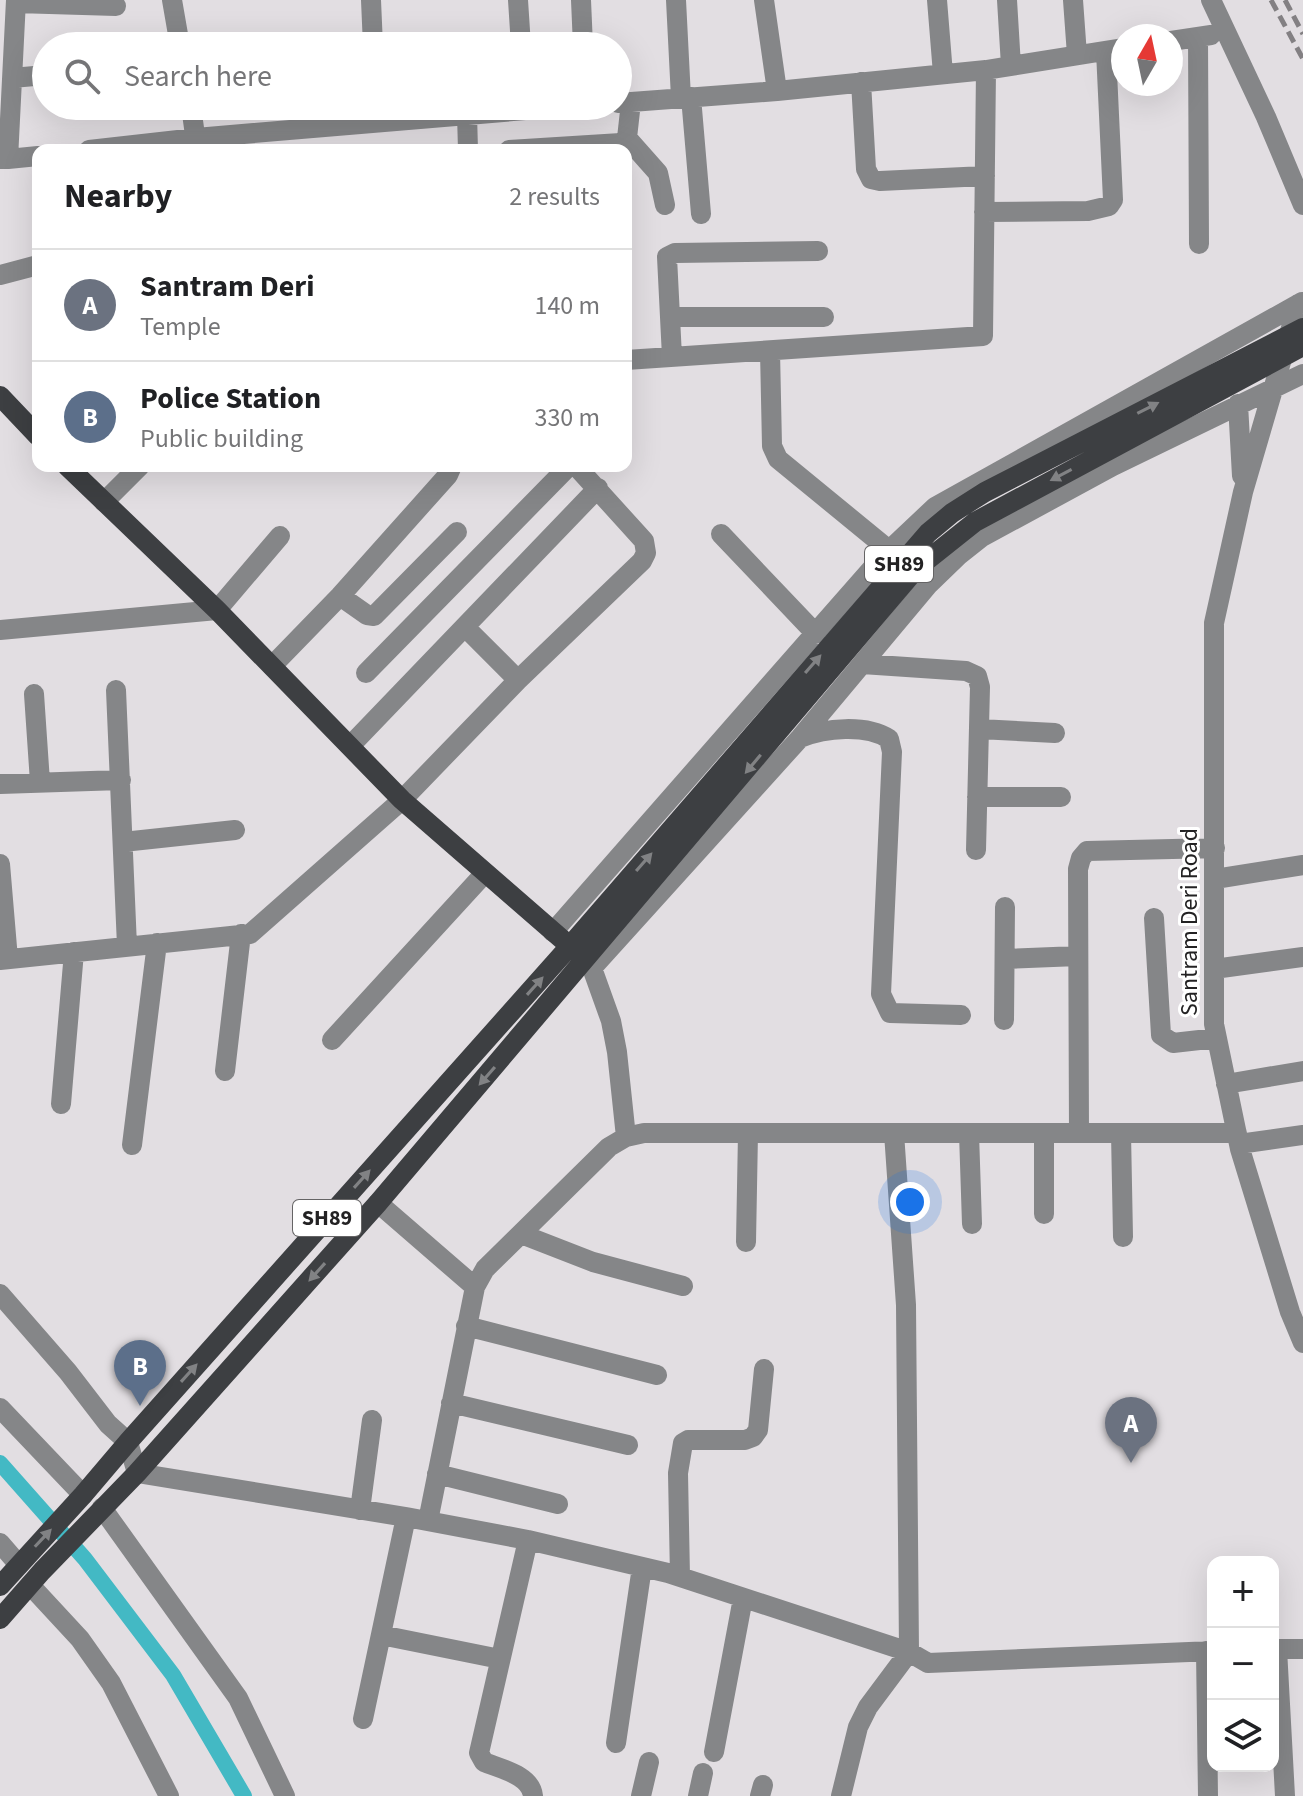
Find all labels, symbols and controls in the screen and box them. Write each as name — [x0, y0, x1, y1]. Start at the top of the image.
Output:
north arrow — [1111, 24, 1183, 96]
search box — [32, 32, 632, 120]
icon: search — [60, 54, 104, 98]
text: Search here — [124, 55, 272, 98]
text: Nearby — [64, 172, 172, 221]
text: 2 results — [509, 178, 600, 215]
text: Santram Deri — [140, 265, 315, 308]
text: A — [83, 287, 97, 324]
text: 140 m — [534, 287, 600, 324]
text: Temple — [140, 308, 221, 345]
text: Police Station — [140, 377, 321, 420]
text: B — [82, 399, 98, 436]
text: 330 m — [534, 399, 600, 436]
one-way arrow — [1136, 401, 1159, 414]
text: Public building — [140, 420, 303, 457]
one-way arrow — [1050, 469, 1073, 482]
road number: SH89 — [865, 546, 933, 582]
one-way arrow — [804, 655, 821, 675]
one-way arrow — [745, 753, 762, 773]
street label: Santram Deri Road — [1172, 828, 1207, 1016]
one-way arrow — [635, 852, 652, 872]
one-way arrow — [526, 976, 544, 995]
one-way arrow — [479, 1066, 496, 1086]
one-way arrow — [352, 1170, 370, 1189]
your location — [890, 1182, 930, 1222]
road number: SH89 — [293, 1200, 361, 1236]
one-way arrow — [308, 1263, 326, 1282]
pin: B — [114, 1340, 166, 1406]
one-way arrow — [179, 1364, 197, 1383]
pin: A — [1105, 1397, 1157, 1463]
one-way arrow — [34, 1529, 52, 1548]
map controls — [1207, 1556, 1279, 1772]
button: + — [1207, 1556, 1279, 1628]
button: − — [1207, 1628, 1279, 1700]
button: layers — [1207, 1700, 1279, 1772]

